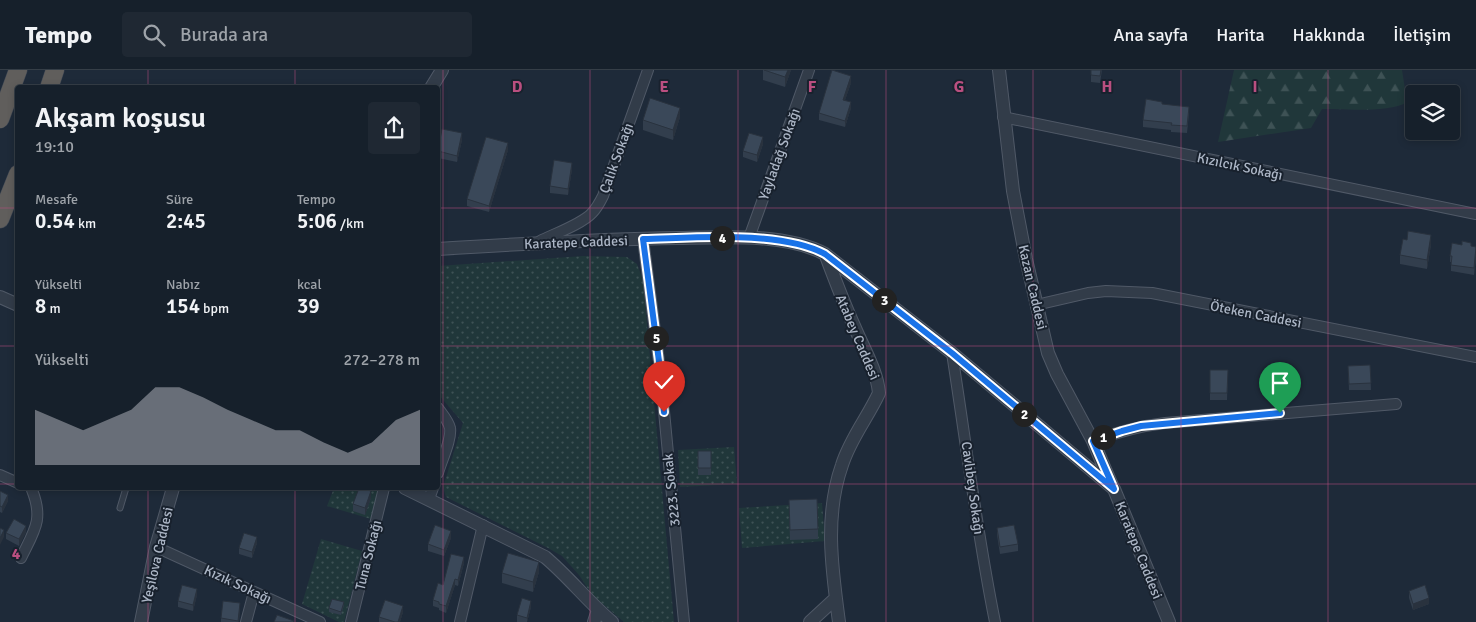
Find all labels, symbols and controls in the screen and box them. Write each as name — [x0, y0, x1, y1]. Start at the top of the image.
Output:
search box — [122, 12, 472, 57]
text: Tempo — [25, 20, 92, 50]
icon: search — [140, 21, 168, 49]
text: Burada ara — [180, 23, 268, 47]
text: Ana sayfa — [1114, 24, 1188, 46]
text: Harita — [1216, 24, 1265, 46]
text: Hakkında — [1293, 24, 1365, 46]
text: İletişim — [1393, 24, 1451, 46]
text: D — [512, 77, 523, 97]
text: E — [659, 77, 669, 97]
text: F — [808, 77, 817, 97]
text: G — [954, 77, 964, 97]
text: H — [1102, 77, 1112, 97]
text: I — [1252, 77, 1258, 97]
map controls — [1405, 85, 1460, 140]
button: layers — [1405, 85, 1460, 140]
text: Akşam koşusu — [35, 101, 206, 135]
button: share — [368, 102, 420, 154]
street label: Yayladağ Sokağı — [755, 106, 804, 202]
street label: Çalık Sokağı — [596, 121, 637, 196]
text: 19:10 — [35, 137, 74, 157]
street label: Kızılcık Sokağı — [1196, 149, 1284, 184]
text: Mesafe — [35, 191, 78, 208]
text: Süre — [166, 191, 193, 208]
text: Tempo — [297, 191, 336, 208]
text: 0.54 — [35, 208, 75, 234]
text: 2:45 — [166, 208, 206, 234]
text: 5:06 — [297, 208, 337, 234]
text: km — [75, 215, 96, 232]
text: /km — [337, 215, 364, 232]
pin: 4 — [710, 226, 734, 250]
text: 4 — [719, 230, 726, 247]
street label: Karatepe Caddesi — [524, 232, 628, 253]
street label: Kazan Caddesi — [1014, 243, 1051, 331]
text: Yükselti — [35, 276, 82, 293]
text: Nabız — [166, 276, 200, 293]
text: kcal — [297, 276, 322, 293]
pin: 3 — [872, 288, 896, 312]
street label: Atabey Caddesi — [832, 292, 883, 383]
text: 3 — [881, 292, 888, 309]
text: 8 — [35, 293, 46, 319]
text: 154 — [166, 293, 200, 319]
text: 39 — [297, 293, 320, 319]
street label: Öteken Caddesi — [1209, 297, 1303, 332]
text: m — [46, 300, 61, 317]
text: bpm — [200, 300, 229, 317]
pin: 5 — [644, 326, 668, 350]
text: 5 — [653, 330, 660, 347]
text: Yükselti — [35, 350, 89, 370]
text: 272–278 m — [343, 350, 420, 370]
pin — [643, 361, 685, 412]
pin — [1259, 362, 1301, 413]
icon: check — [650, 368, 678, 396]
icon: arrive — [1266, 369, 1294, 397]
pin: 2 — [1012, 402, 1036, 426]
text: 2 — [1021, 406, 1028, 423]
pin: 1 — [1090, 424, 1116, 450]
text: 1 — [1100, 429, 1107, 446]
street label: Cavlıbey Sokağı — [958, 441, 987, 536]
street label: 3223. Sokak — [659, 453, 684, 527]
street label: Karatepe Caddesi — [1111, 499, 1166, 602]
street label: Yeşilova Caddesi — [138, 505, 177, 605]
street label: Tuna Sokağı — [352, 518, 385, 592]
text: 4 — [12, 544, 21, 564]
street label: Kızık Sokağı — [201, 561, 274, 607]

